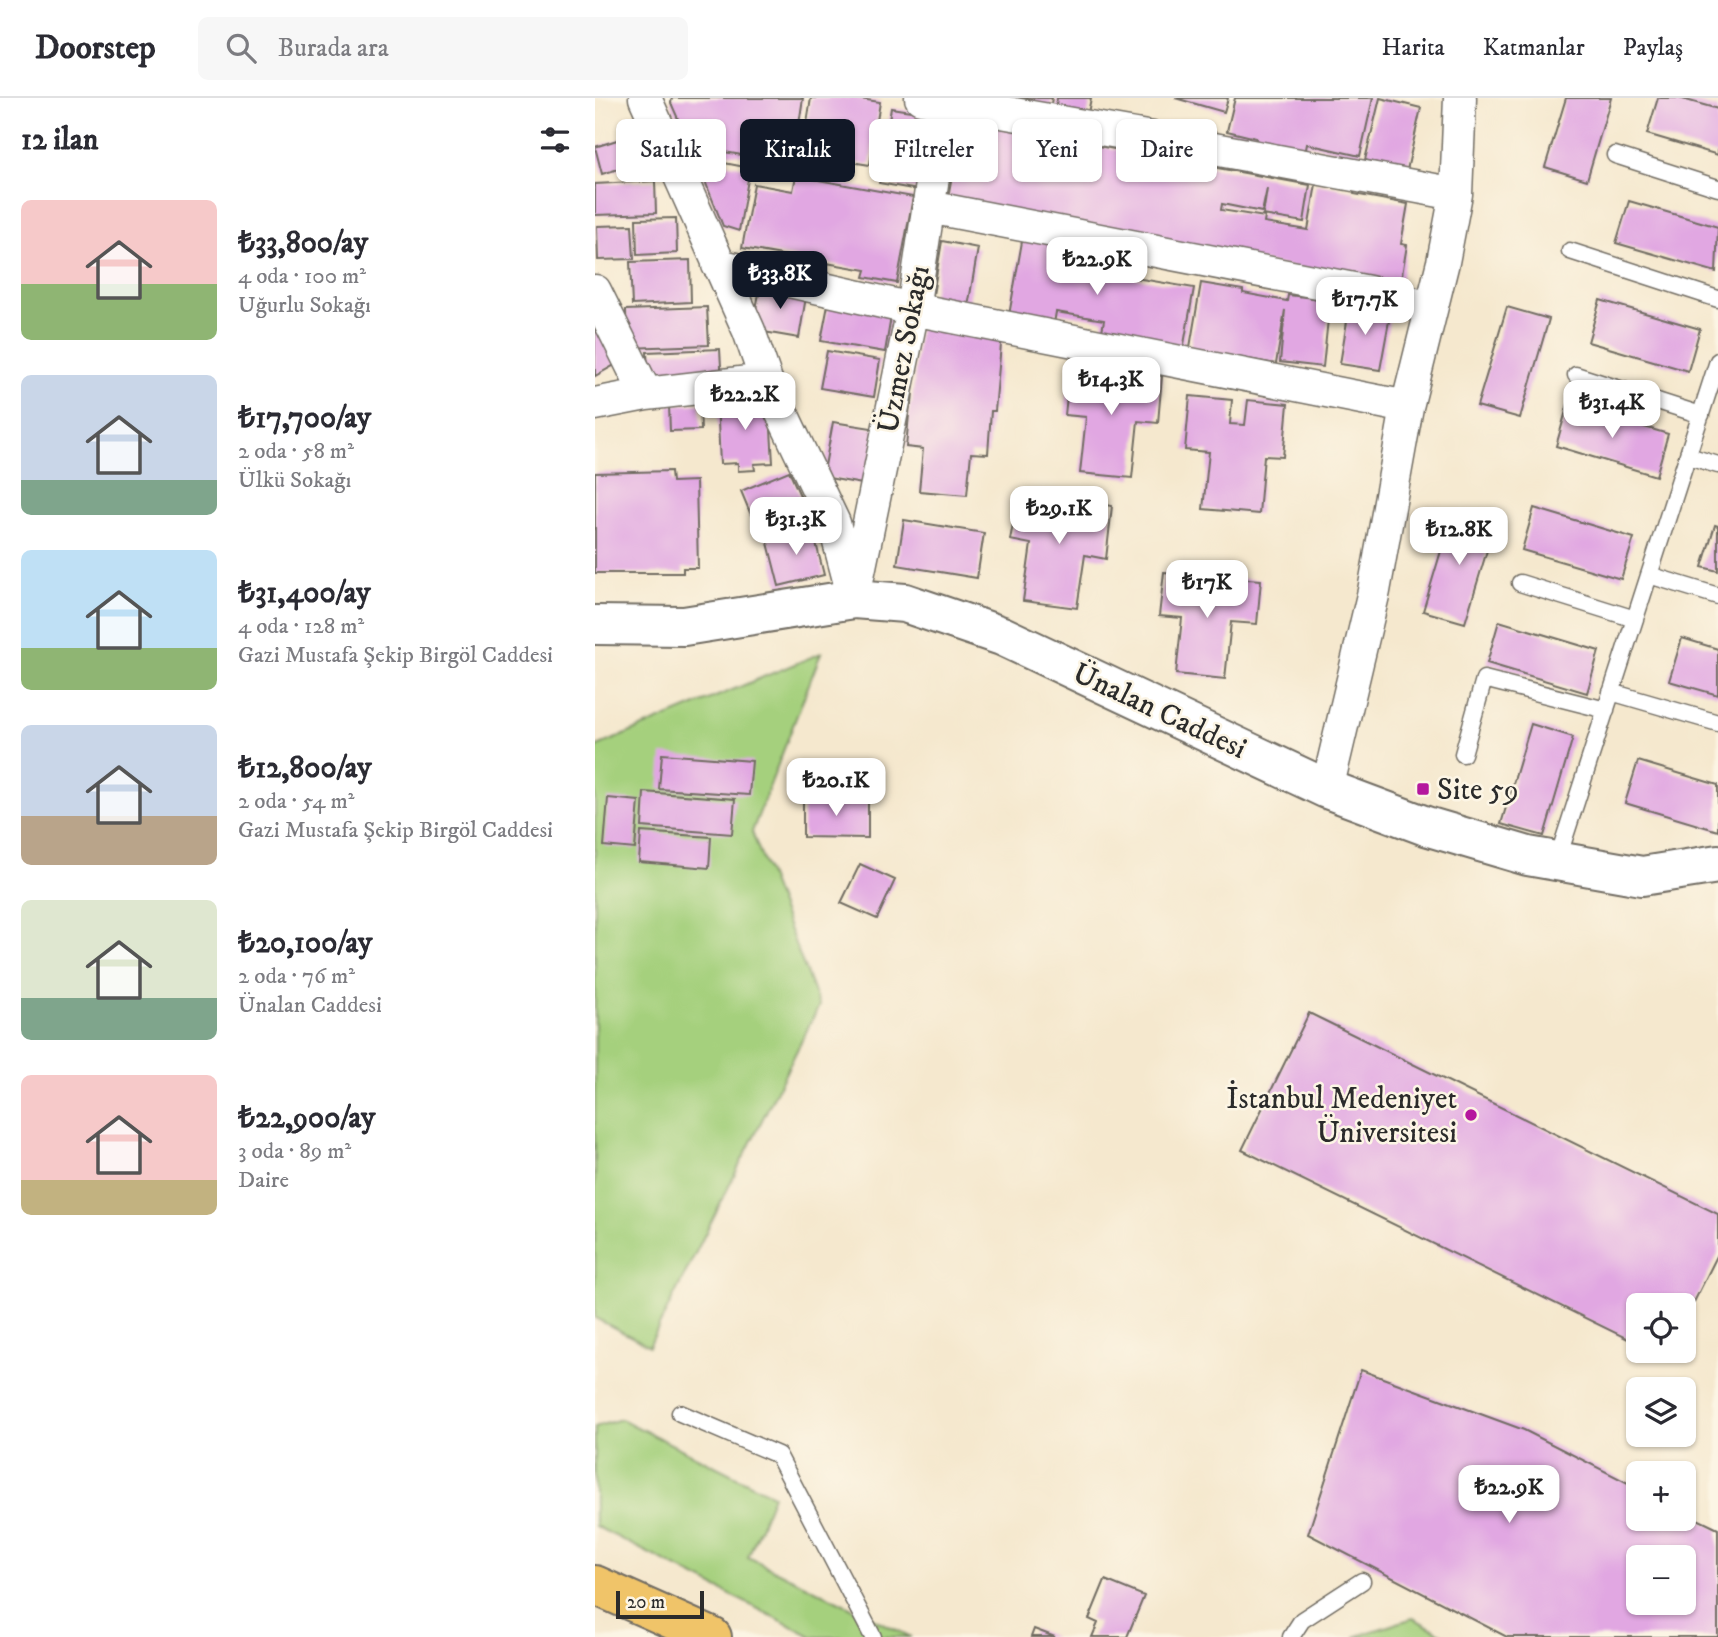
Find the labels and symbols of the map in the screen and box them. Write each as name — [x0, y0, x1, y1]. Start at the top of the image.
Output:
pin: ₺22.9K — [1040, 238, 1154, 297]
pin: ₺33.8K — [723, 252, 837, 311]
street label: Üzmez Sokağı — [868, 262, 939, 436]
pin: ₺17.7K — [1308, 278, 1422, 337]
pin: ₺14.3K — [1054, 358, 1168, 417]
pin: ₺22.2K — [688, 372, 802, 432]
pin: ₺31.4K — [1555, 380, 1669, 440]
pin: ₺29.1K — [1002, 486, 1116, 546]
pin: ₺31.3K — [739, 498, 853, 557]
pin: ₺12.8K — [1402, 508, 1516, 567]
pin: ₺17K — [1166, 560, 1248, 620]
street label: Ünalan Caddesi — [1067, 653, 1253, 768]
pin: ₺20.1K — [779, 758, 893, 818]
place label: Site 59 — [1437, 772, 1519, 809]
marker: Site 59 — [1415, 781, 1431, 797]
place label: İstanbul Medeniyet Üniversitesi — [1226, 1080, 1457, 1152]
marker: İstanbul Medeniyet Üniversitesi — [1463, 1107, 1479, 1123]
pin: ₺22.9K — [1452, 1466, 1566, 1525]
scale bar — [616, 1588, 703, 1620]

